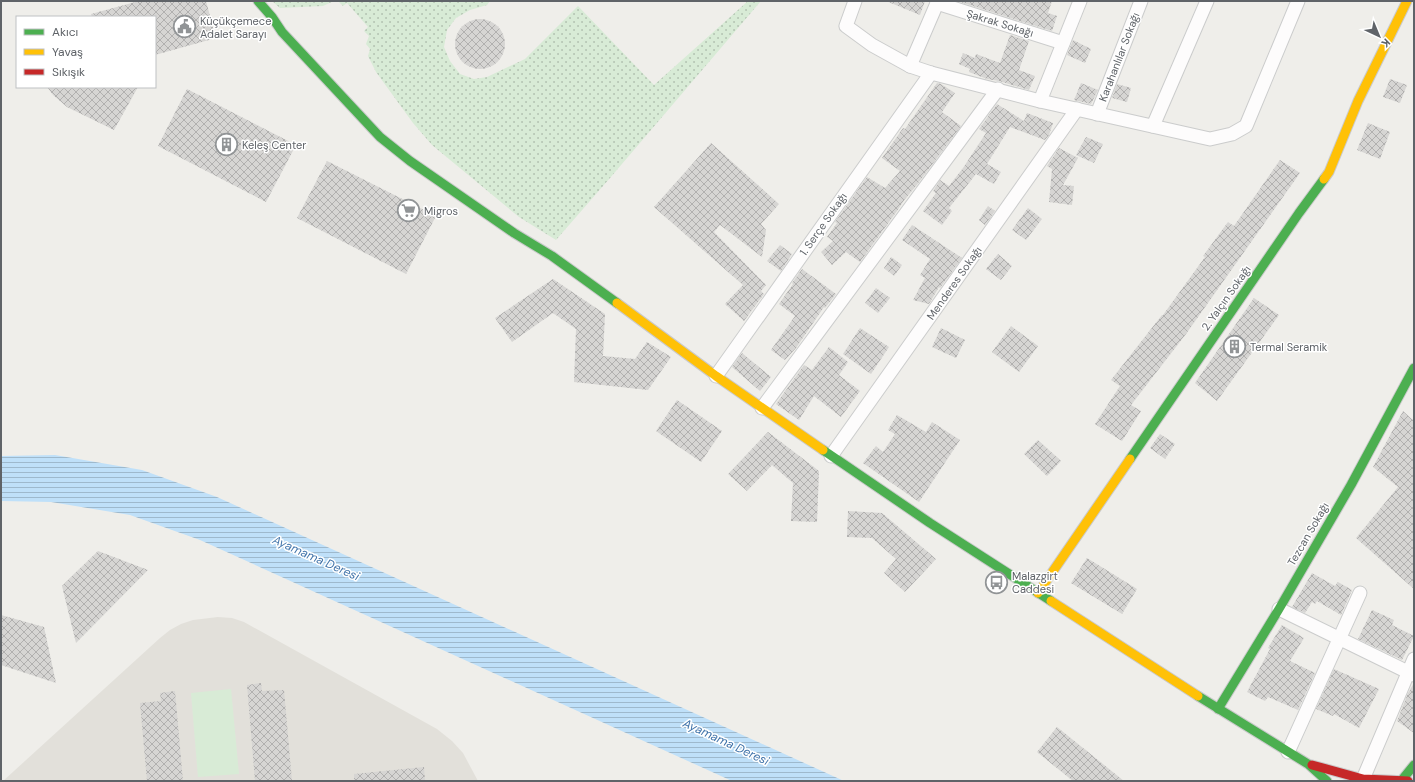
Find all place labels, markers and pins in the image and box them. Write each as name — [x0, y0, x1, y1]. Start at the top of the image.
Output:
public building icon: Küçükçemece Adalet Sarayı — [171, 14, 197, 40]
place label: Küçükçemece Adalet Sarayı — [200, 14, 271, 41]
building icon: Keleş Center — [214, 132, 240, 158]
place label: Keleş Center — [242, 138, 306, 152]
supermarket icon: Migros — [395, 198, 421, 224]
place label: Migros — [424, 204, 458, 218]
building icon: Termal Seramik — [1222, 334, 1248, 360]
place label: Termal Seramik — [1250, 340, 1328, 354]
bus stop icon: Malazgirt Caddesi — [983, 569, 1009, 595]
place label: Malazgirt Caddesi — [1012, 569, 1058, 596]

